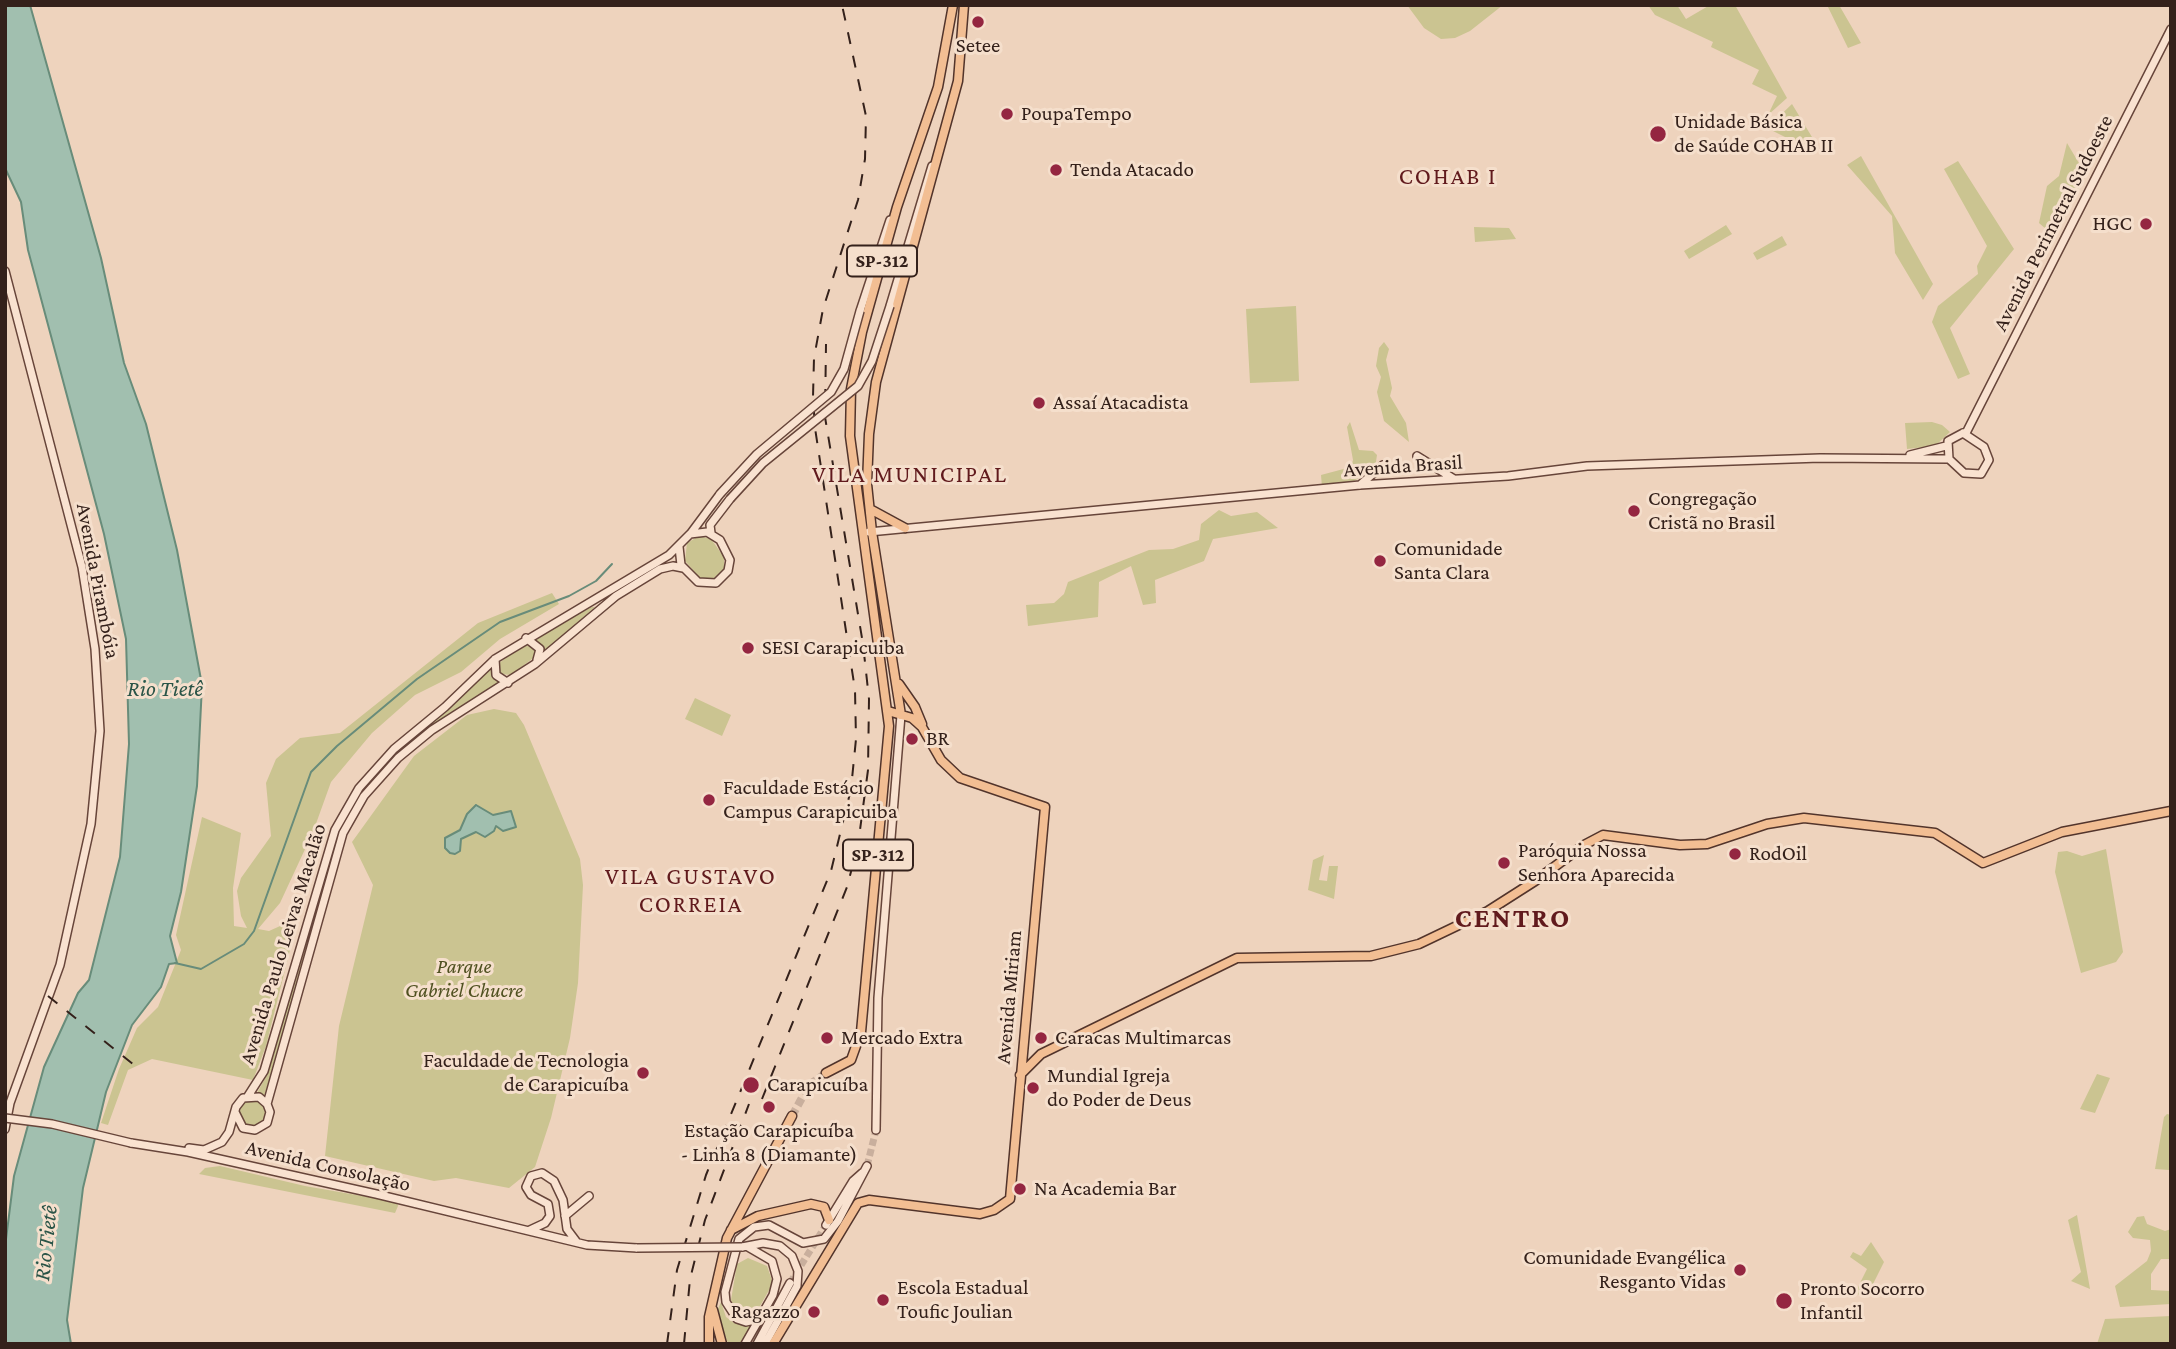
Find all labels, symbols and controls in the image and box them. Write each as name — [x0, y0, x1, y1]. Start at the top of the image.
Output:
marker: Setee — [970, 14, 986, 30]
place label: Setee — [956, 33, 1000, 59]
place label: PoupaTempo — [1021, 101, 1132, 127]
marker: PoupaTempo — [999, 106, 1015, 122]
place label: Unidade Básica de Saúde COHAB II — [1674, 109, 1833, 159]
street label: Avenida Perimetral Sudoeste — [1987, 111, 2119, 335]
marker: Unidade Básica de Saúde COHAB II — [1648, 124, 1668, 144]
place label: Tenda Atacado — [1070, 157, 1194, 183]
marker: Tenda Atacado — [1048, 162, 1064, 178]
district label: COHAB I — [1400, 163, 1496, 191]
place label: HGC — [2093, 211, 2132, 237]
marker: HGC — [2138, 216, 2154, 232]
road number: SP-312 — [847, 246, 917, 276]
place label: Assaí Atacadista — [1053, 390, 1189, 416]
marker: Assaí Atacadista — [1031, 395, 1047, 411]
street label: Avenida Brasil — [1343, 449, 1463, 483]
district label: VILA MUNICIPAL — [814, 461, 1006, 489]
place label: Congregação Cristã no Brasil — [1648, 486, 1775, 536]
street label: Avenida Pirambóia — [71, 501, 125, 661]
marker: Congregação Cristã no Brasil — [1626, 503, 1642, 519]
place label: Comunidade Santa Clara — [1394, 536, 1503, 586]
marker: Comunidade Santa Clara — [1372, 553, 1388, 569]
place label: SESI Carapicuiba — [762, 635, 904, 661]
marker: SESI Carapicuiba — [740, 640, 756, 656]
water label: Rio Tietê — [127, 675, 203, 703]
place label: BR — [926, 726, 949, 752]
marker: BR — [904, 731, 920, 747]
place label: Faculdade Estácio Campus Carapicuiba — [723, 775, 897, 825]
marker: Faculdade Estácio Campus Carapicuiba — [701, 792, 717, 808]
street label: Avenida Paulo Leivas Macalão — [234, 821, 332, 1067]
place label: Paróquia Nossa Senhora Aparecida — [1518, 838, 1675, 888]
road number: SP-312 — [843, 840, 913, 870]
place label: RodOil — [1749, 841, 1807, 867]
marker: RodOil — [1727, 846, 1743, 862]
marker: Paróquia Nossa Senhora Aparecida — [1496, 855, 1512, 871]
district label: VILA GUSTAVO CORREIA — [607, 863, 775, 919]
district label: CENTRO — [1455, 901, 1571, 935]
street label: Avenida Miriam — [991, 929, 1027, 1065]
park label: Parque Gabriel Chucre — [405, 954, 523, 1004]
place label: Mercado Extra — [841, 1025, 963, 1051]
place label: Caracas Multimarcas — [1055, 1025, 1231, 1051]
marker: Mercado Extra — [819, 1030, 835, 1046]
marker: Caracas Multimarcas — [1033, 1030, 1049, 1046]
place label: Faculdade de Tecnologia de Carapicuíba — [423, 1048, 629, 1098]
place label: Mundial Igreja do Poder de Deus — [1047, 1063, 1191, 1113]
marker: Faculdade de Tecnologia de Carapicuíba — [635, 1065, 651, 1081]
place label: Carapicuíba — [767, 1072, 868, 1098]
marker: Carapicuíba — [741, 1075, 761, 1095]
marker: Mundial Igreja do Poder de Deus — [1025, 1080, 1041, 1096]
marker: Estação Carapicuíba - Linha 8 (Diamante) — [761, 1099, 777, 1115]
place label: Estação Carapicuíba - Linha 8 (Diamante) — [681, 1118, 857, 1168]
street label: Avenida Consolação — [243, 1135, 413, 1197]
place label: Na Academia Bar — [1034, 1176, 1177, 1202]
marker: Na Academia Bar — [1012, 1181, 1028, 1197]
water label: Rio Tietê — [28, 1204, 64, 1282]
place label: Comunidade Evangélica Resganto Vidas — [1523, 1245, 1726, 1295]
marker: Comunidade Evangélica Resganto Vidas — [1732, 1262, 1748, 1278]
place label: Escola Estadual Toufic Joulian — [897, 1275, 1028, 1325]
place label: Pronto Socorro Infantil — [1800, 1276, 1925, 1326]
marker: Pronto Socorro Infantil — [1774, 1291, 1794, 1311]
marker: Escola Estadual Toufic Joulian — [875, 1292, 891, 1308]
place label: Ragazzo — [731, 1299, 800, 1325]
marker: Ragazzo — [806, 1304, 822, 1320]

